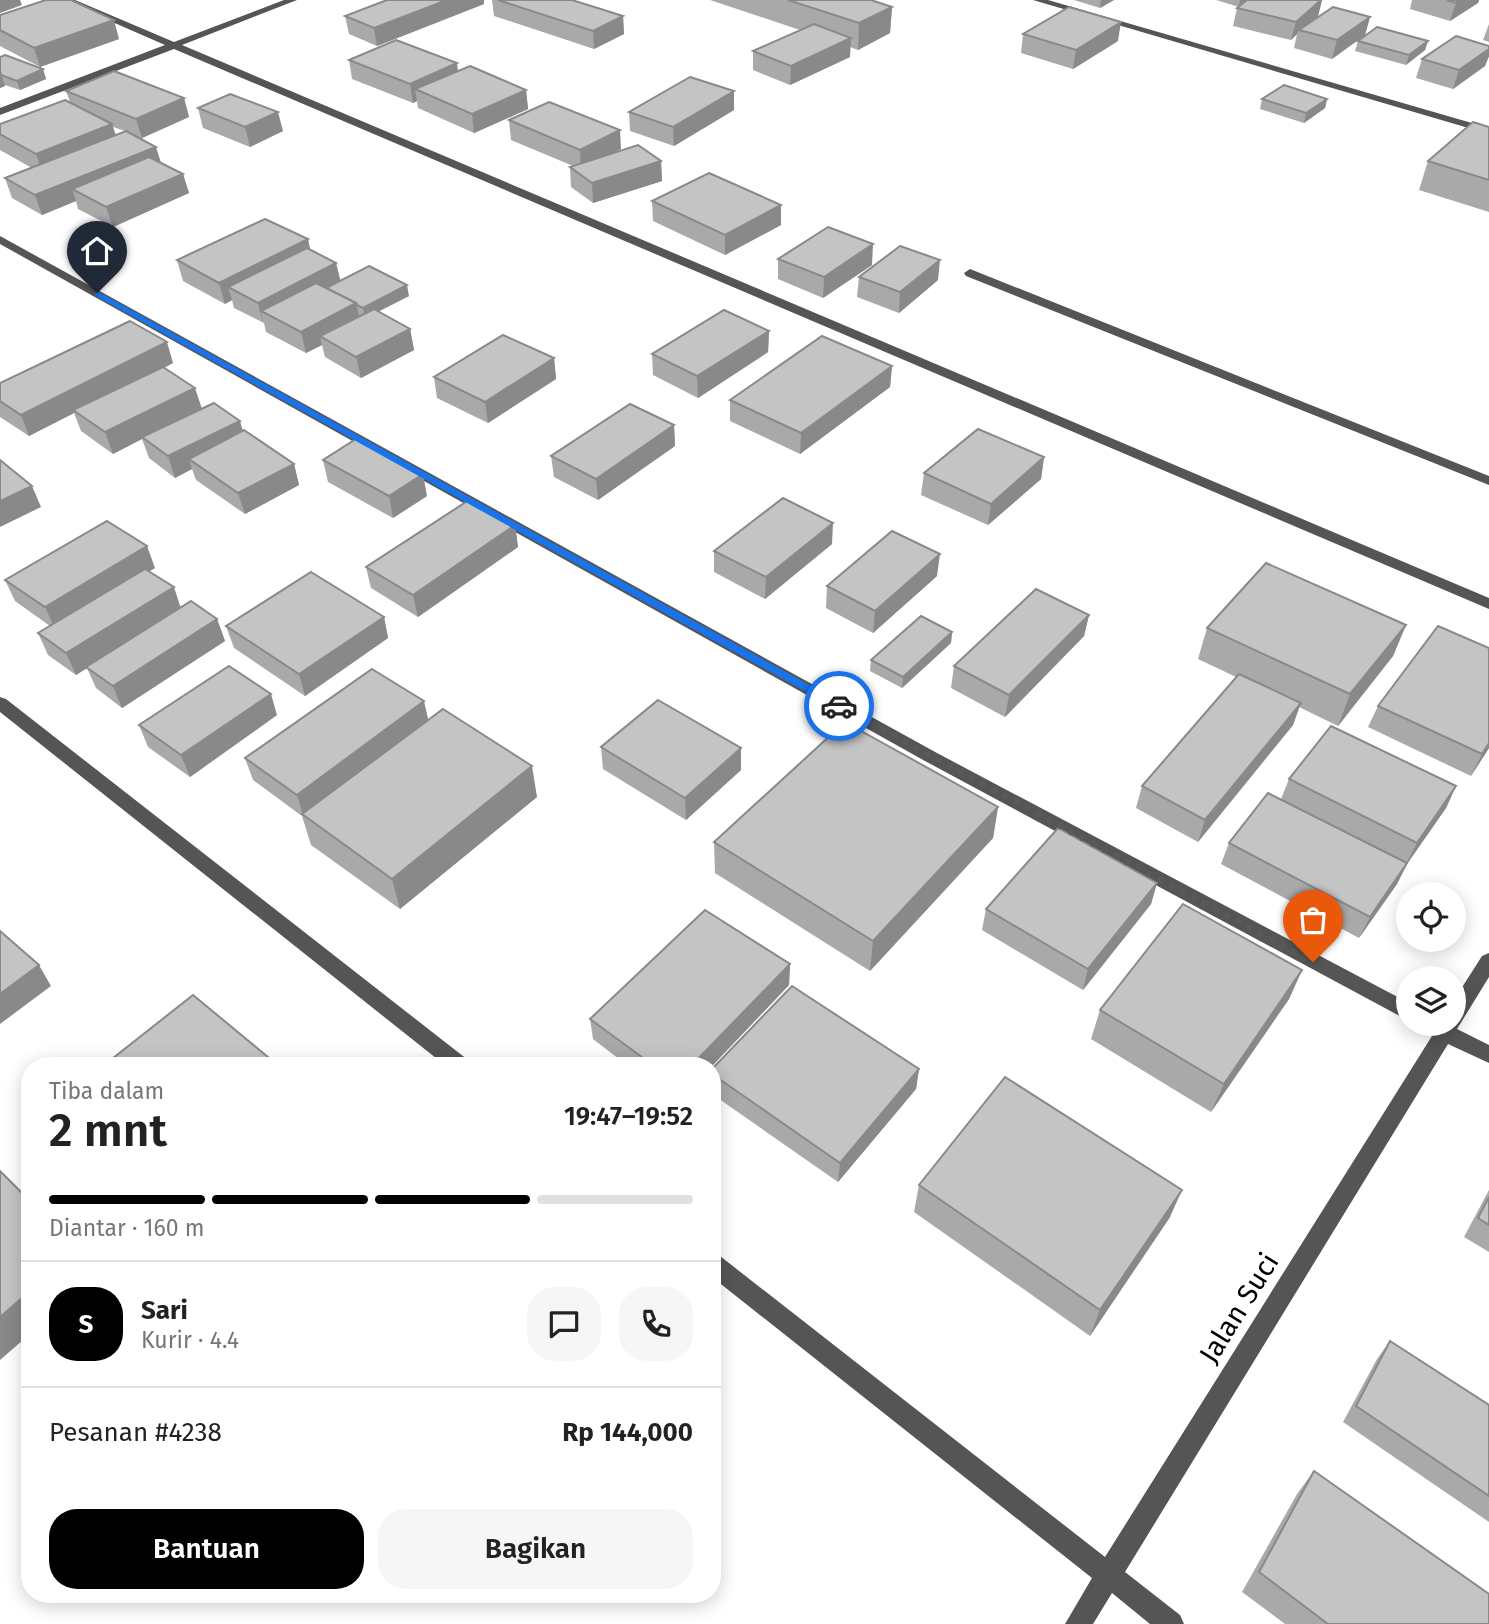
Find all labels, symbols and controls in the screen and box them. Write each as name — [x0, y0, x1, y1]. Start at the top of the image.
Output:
pin — [67, 221, 127, 293]
icon: home — [78, 232, 116, 270]
courier — [804, 671, 874, 741]
icon: car — [820, 687, 858, 725]
map controls — [1396, 882, 1466, 1036]
button: locate — [1396, 882, 1466, 952]
pin — [1283, 890, 1343, 962]
icon: bag — [1294, 901, 1332, 939]
button: layers — [1396, 966, 1466, 1036]
text: Tiba dalam — [49, 1077, 164, 1105]
text: 19:47–19:52 — [564, 1101, 693, 1132]
text: 2 mnt — [49, 1103, 167, 1158]
text: Diantar · 160 m — [49, 1214, 204, 1242]
street label: Jalan Suci — [1192, 1247, 1286, 1369]
button: chat — [527, 1287, 601, 1361]
button: phone — [619, 1287, 693, 1361]
text: Sari — [141, 1295, 188, 1326]
text: S — [79, 1309, 93, 1340]
text: Kurir · 4.4 — [141, 1326, 239, 1354]
text: Pesanan #4238 — [49, 1417, 222, 1448]
text: Rp 144,000 — [562, 1417, 693, 1448]
button: Bantuan — [49, 1509, 364, 1589]
button: Bagikan — [378, 1509, 693, 1589]

